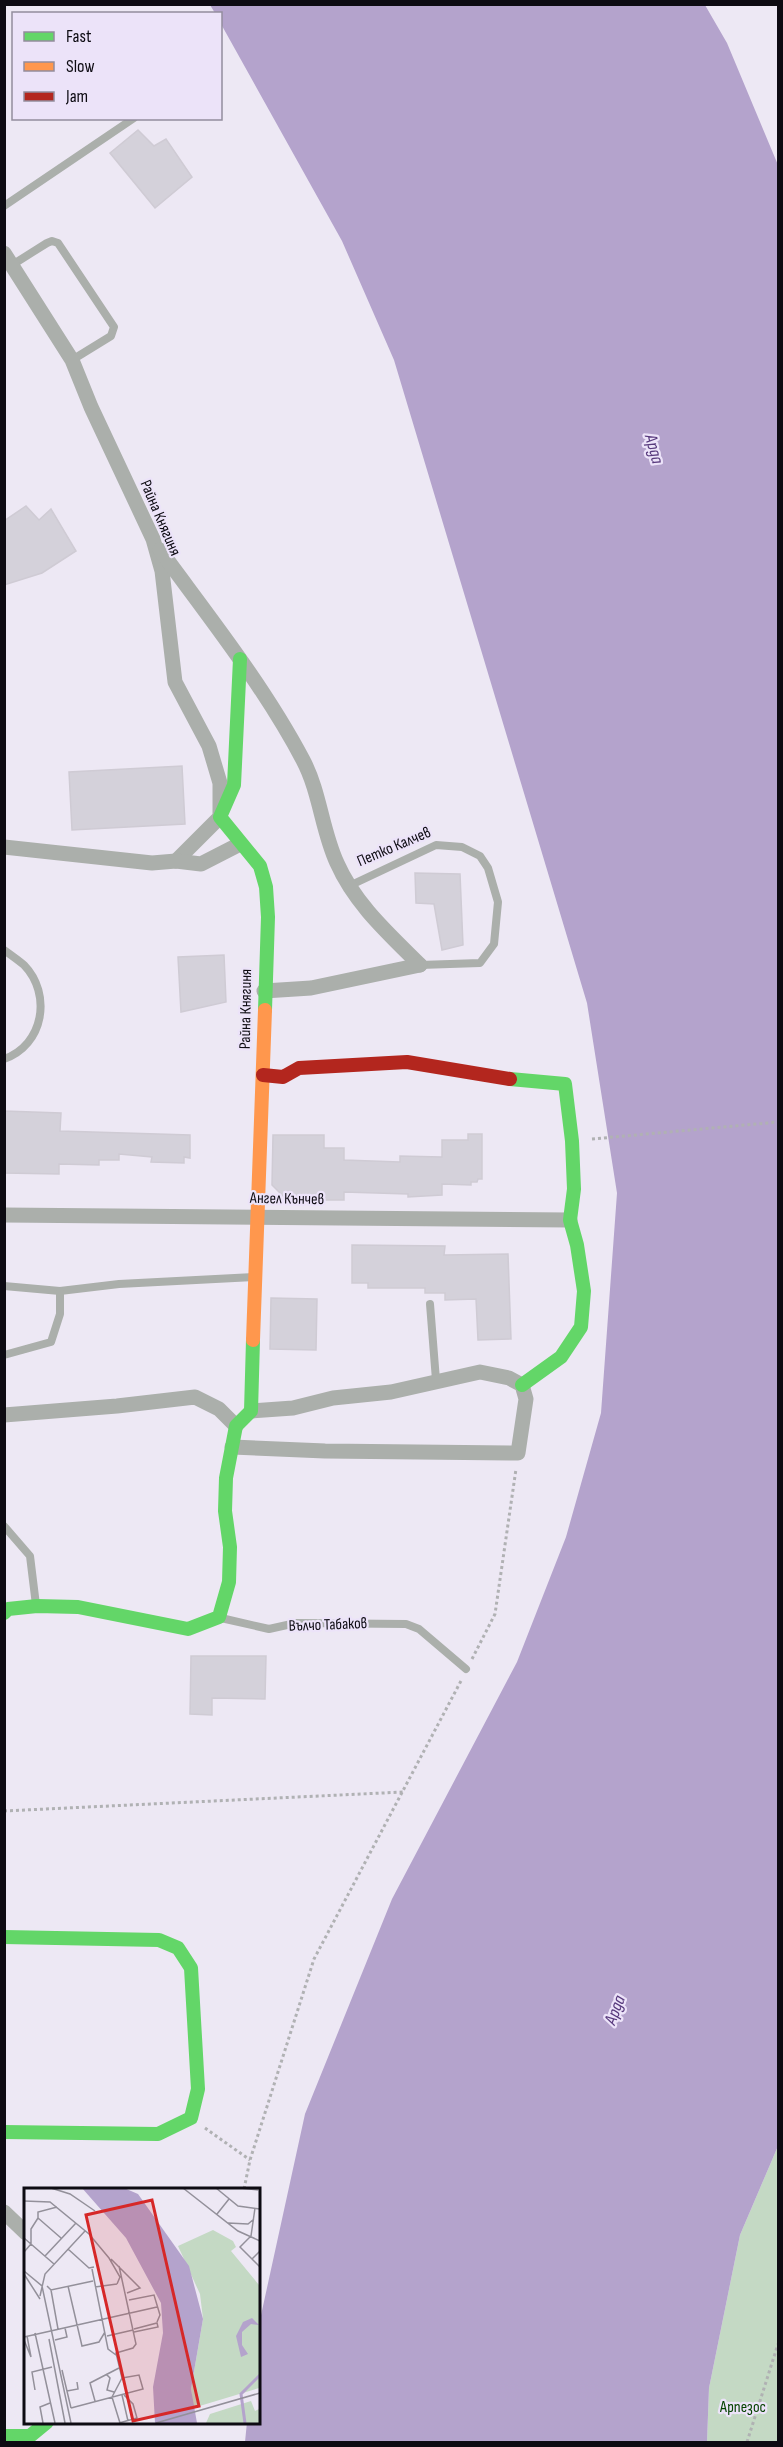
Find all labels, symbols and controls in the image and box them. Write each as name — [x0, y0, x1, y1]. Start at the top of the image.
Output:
legend — [12, 12, 222, 120]
text: Fast — [66, 26, 92, 47]
text: Slow — [66, 56, 95, 77]
text: Jam — [65, 86, 88, 107]
water label: Арда — [640, 431, 668, 467]
street label: Райна Княгиня — [136, 477, 184, 559]
street label: Петко Калчев — [354, 823, 434, 871]
street label: Райна Княгиня — [236, 969, 256, 1049]
street label: Ангел Кънчев — [249, 1189, 324, 1209]
street label: Вълчо Табаков — [288, 1614, 368, 1636]
water label: Арда — [600, 1992, 630, 2029]
inset map — [24, 2188, 260, 2423]
park label: Арпезос — [719, 2398, 766, 2417]

